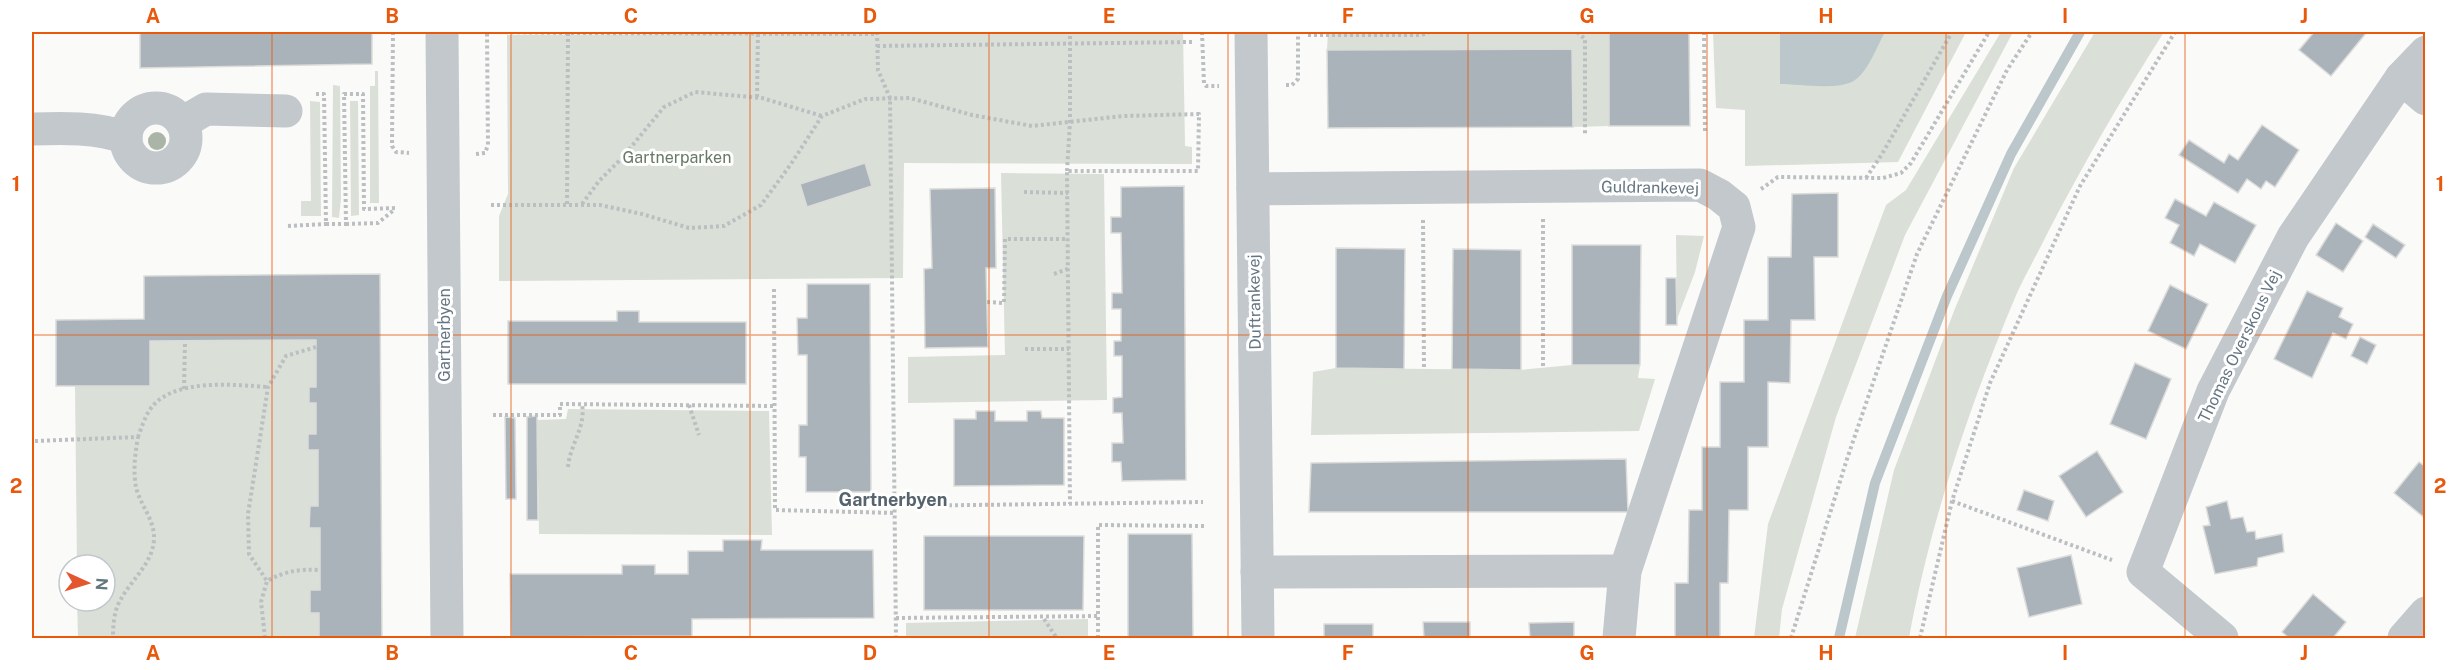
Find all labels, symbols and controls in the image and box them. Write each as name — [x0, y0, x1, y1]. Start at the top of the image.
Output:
text: A — [146, 4, 160, 28]
text: B — [385, 4, 399, 28]
text: C — [624, 4, 638, 28]
text: D — [863, 4, 877, 28]
text: E — [1103, 4, 1115, 28]
text: F — [1342, 4, 1354, 28]
text: G — [1579, 4, 1595, 28]
text: H — [1818, 4, 1834, 28]
text: I — [2062, 4, 2068, 28]
text: J — [2300, 4, 2308, 28]
park label: Gartnerparken — [623, 148, 731, 167]
text: 1 — [12, 172, 20, 196]
text: 1 — [2436, 172, 2444, 196]
street label: Guldrankevej — [1601, 177, 1699, 198]
street label: Duftrankevej — [1244, 254, 1265, 350]
street label: Thomas Overskous Vej — [2194, 267, 2285, 425]
street label: Gartnerbyen — [435, 288, 454, 382]
text: 2 — [10, 474, 22, 498]
text: 2 — [2434, 474, 2446, 498]
district label: Gartnerbyen — [839, 489, 947, 510]
north arrow — [57, 553, 117, 613]
text: N — [92, 577, 111, 591]
text: A — [146, 641, 160, 665]
text: B — [385, 641, 399, 665]
text: C — [624, 641, 638, 665]
text: D — [863, 641, 877, 665]
text: E — [1103, 641, 1115, 665]
text: F — [1342, 641, 1354, 665]
text: G — [1579, 641, 1595, 665]
text: H — [1818, 641, 1834, 665]
text: I — [2062, 641, 2068, 665]
text: J — [2300, 641, 2308, 665]

